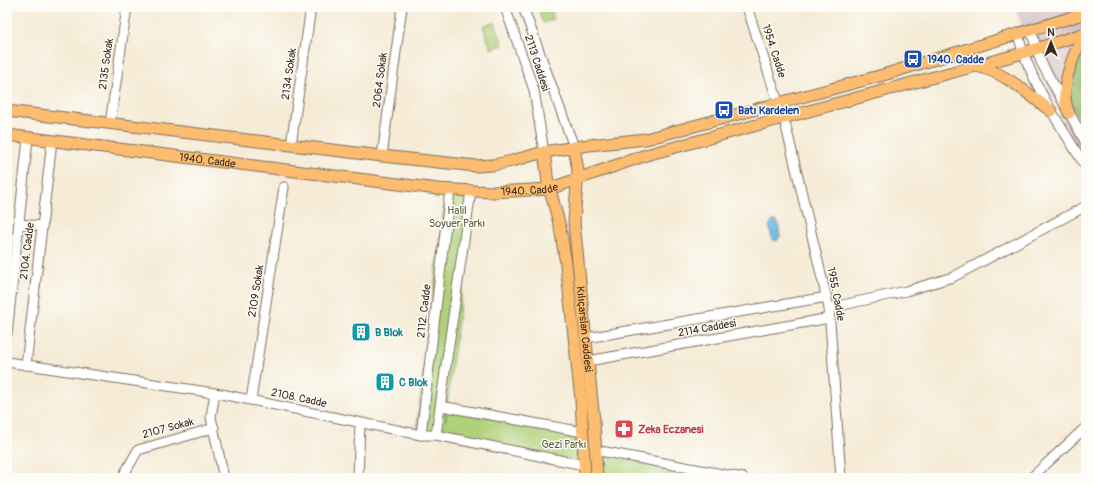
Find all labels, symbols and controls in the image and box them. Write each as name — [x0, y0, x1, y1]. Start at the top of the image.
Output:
north arrow — [1031, 22, 1071, 62]
street label: 1954. Cadde — [759, 23, 789, 80]
text: N — [1047, 26, 1055, 39]
street label: 2113 Caddesi — [522, 33, 552, 93]
street label: 2135 Sokak — [96, 37, 116, 90]
street label: 2134 Sokak — [279, 47, 299, 101]
bus stop icon: 1940. Cadde — [902, 48, 924, 70]
street label: 2064 Sokak — [370, 51, 390, 108]
place label: 1940. Cadde — [927, 53, 984, 66]
bus stop icon: Batı Kardelen — [713, 99, 735, 121]
place label: Batı Kardelen — [738, 104, 799, 117]
street label: 1940. Cadde — [178, 150, 237, 170]
street label: 1940. Cadde — [501, 180, 560, 198]
park label: Halil Soyuer Parkı — [429, 204, 485, 230]
street label: 2104. Cadde — [17, 221, 37, 280]
street label: 2109 Sokak — [245, 264, 267, 318]
street label: 1955. Cadde — [824, 266, 848, 323]
street label: 2112. Cadde — [414, 283, 434, 339]
street label: Kılıçarslan Caddesi — [574, 286, 596, 372]
street label: 2114 Caddesi — [677, 317, 737, 339]
building icon: B Blok — [350, 321, 372, 343]
place label: B Blok — [375, 326, 403, 339]
building icon: C Blok — [374, 371, 396, 393]
place label: C Blok — [399, 376, 428, 389]
street label: 2108. Cadde — [270, 386, 329, 410]
street label: 2107 Sokak — [141, 415, 196, 441]
pharmacy icon: Zeka Eczanesi — [613, 418, 635, 440]
place label: Zeka Eczanesi — [638, 423, 703, 436]
park label: Gezi Parkı — [541, 438, 587, 451]

